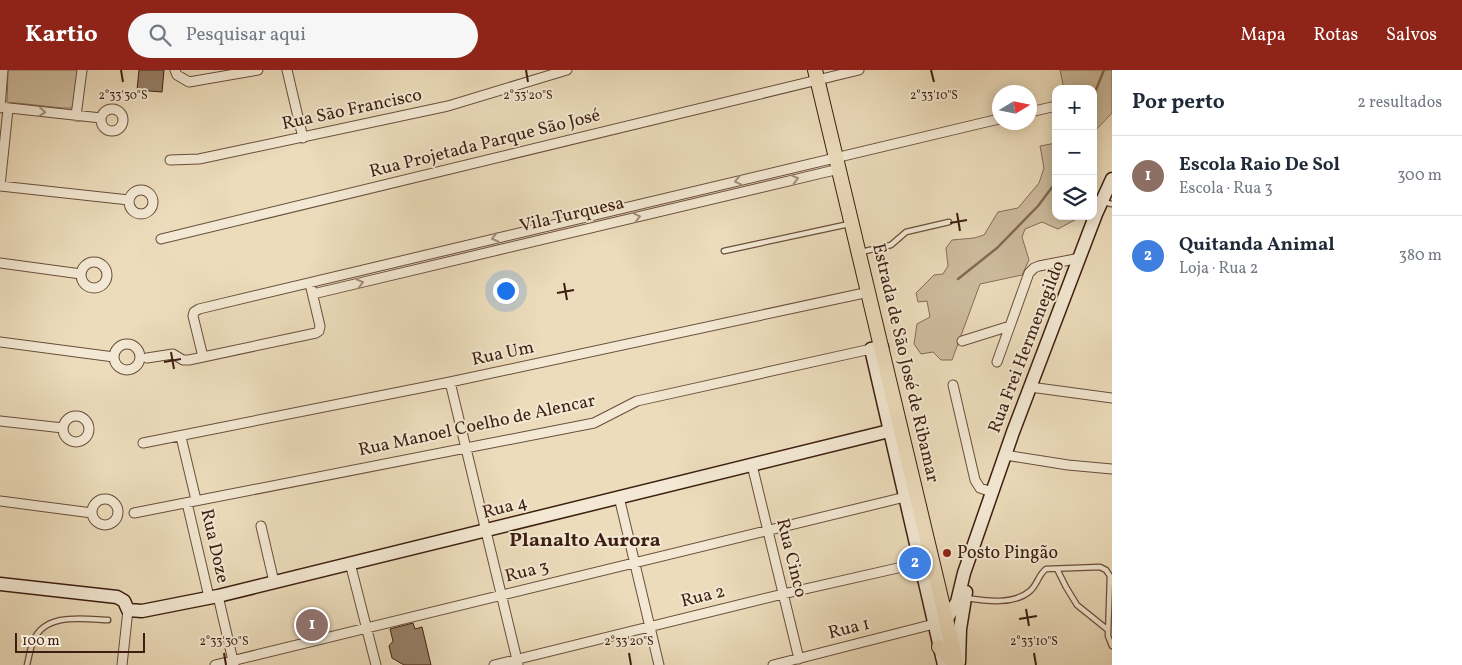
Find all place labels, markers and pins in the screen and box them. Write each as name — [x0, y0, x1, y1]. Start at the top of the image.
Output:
place label: Posto Pingão — [957, 541, 1058, 566]
pin: 2 — [899, 544, 931, 582]
marker: Posto Pingão — [941, 547, 953, 559]
pin: 1 — [296, 606, 328, 644]

